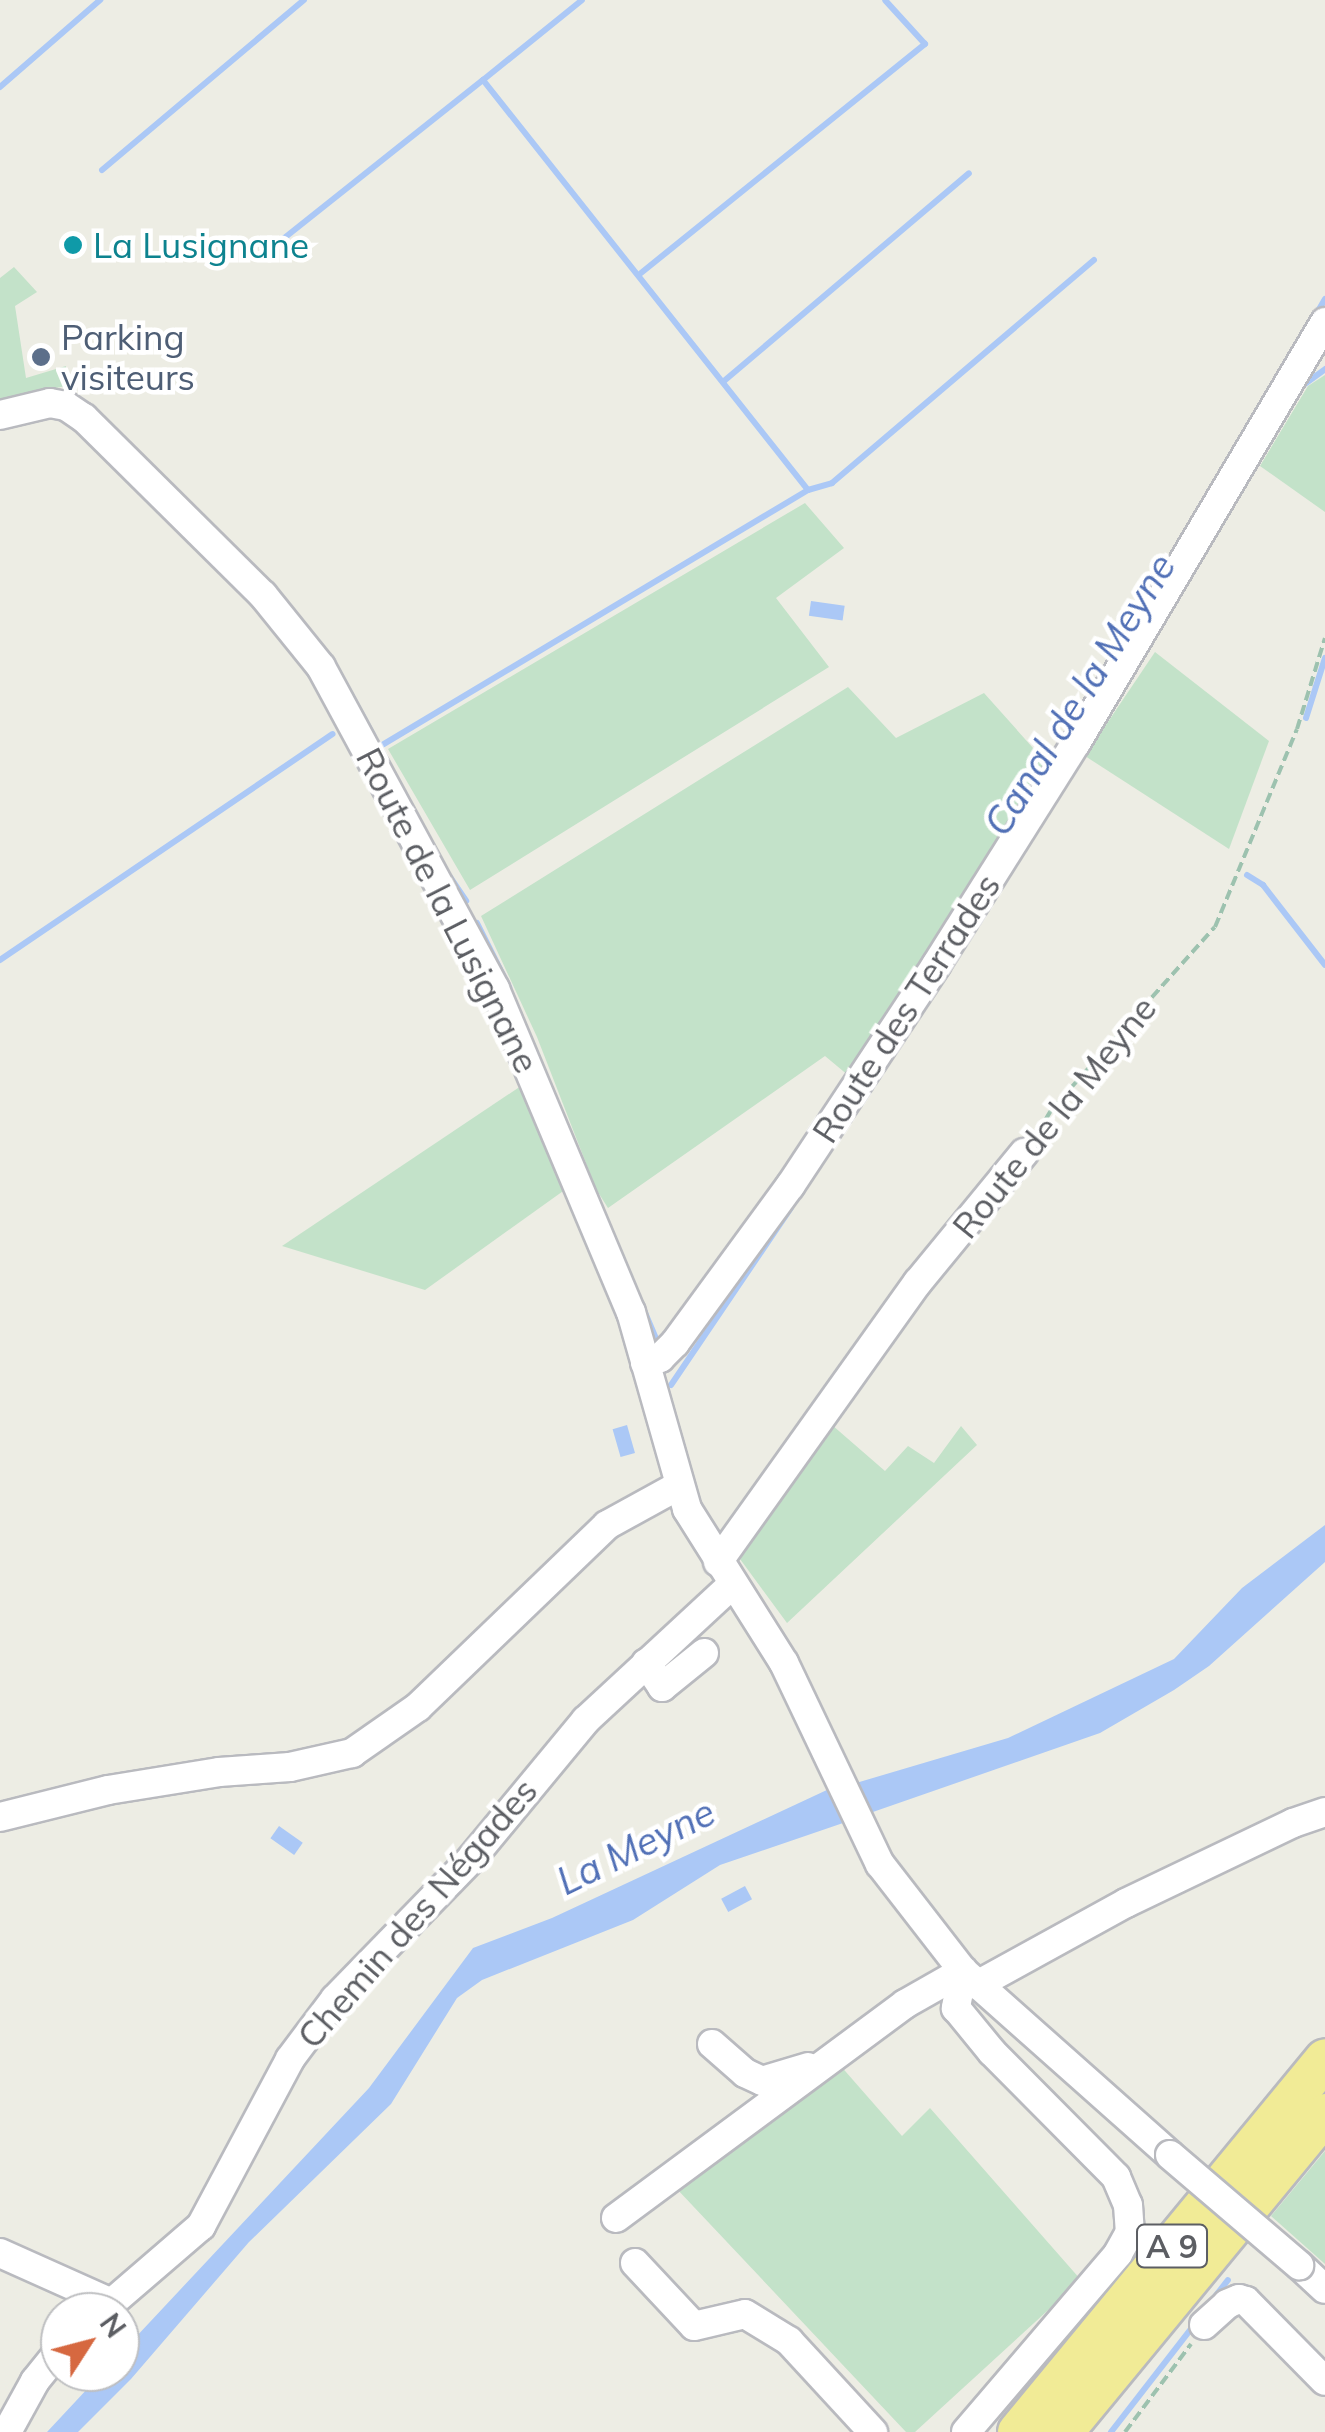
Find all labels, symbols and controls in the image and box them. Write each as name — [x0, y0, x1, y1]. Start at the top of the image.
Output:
place label: La Lusignane — [93, 224, 309, 266]
marker: La Lusignane — [62, 234, 84, 256]
place label: Parking visiteurs — [61, 316, 195, 398]
marker: Parking visiteurs — [30, 346, 52, 368]
water label: Canal de la Meyne — [975, 546, 1185, 844]
street label: Route de la Lusignane — [348, 741, 548, 1079]
street label: Route des Terrades — [803, 866, 1009, 1150]
street label: Route de la Meyne — [944, 988, 1164, 1246]
street label: Chemin des Négades — [288, 1770, 546, 2056]
water label: La Meyne — [550, 1789, 722, 1905]
road number: A 9 — [1134, 2219, 1210, 2273]
north arrow — [40, 2292, 140, 2392]
text: N — [93, 2306, 133, 2344]

